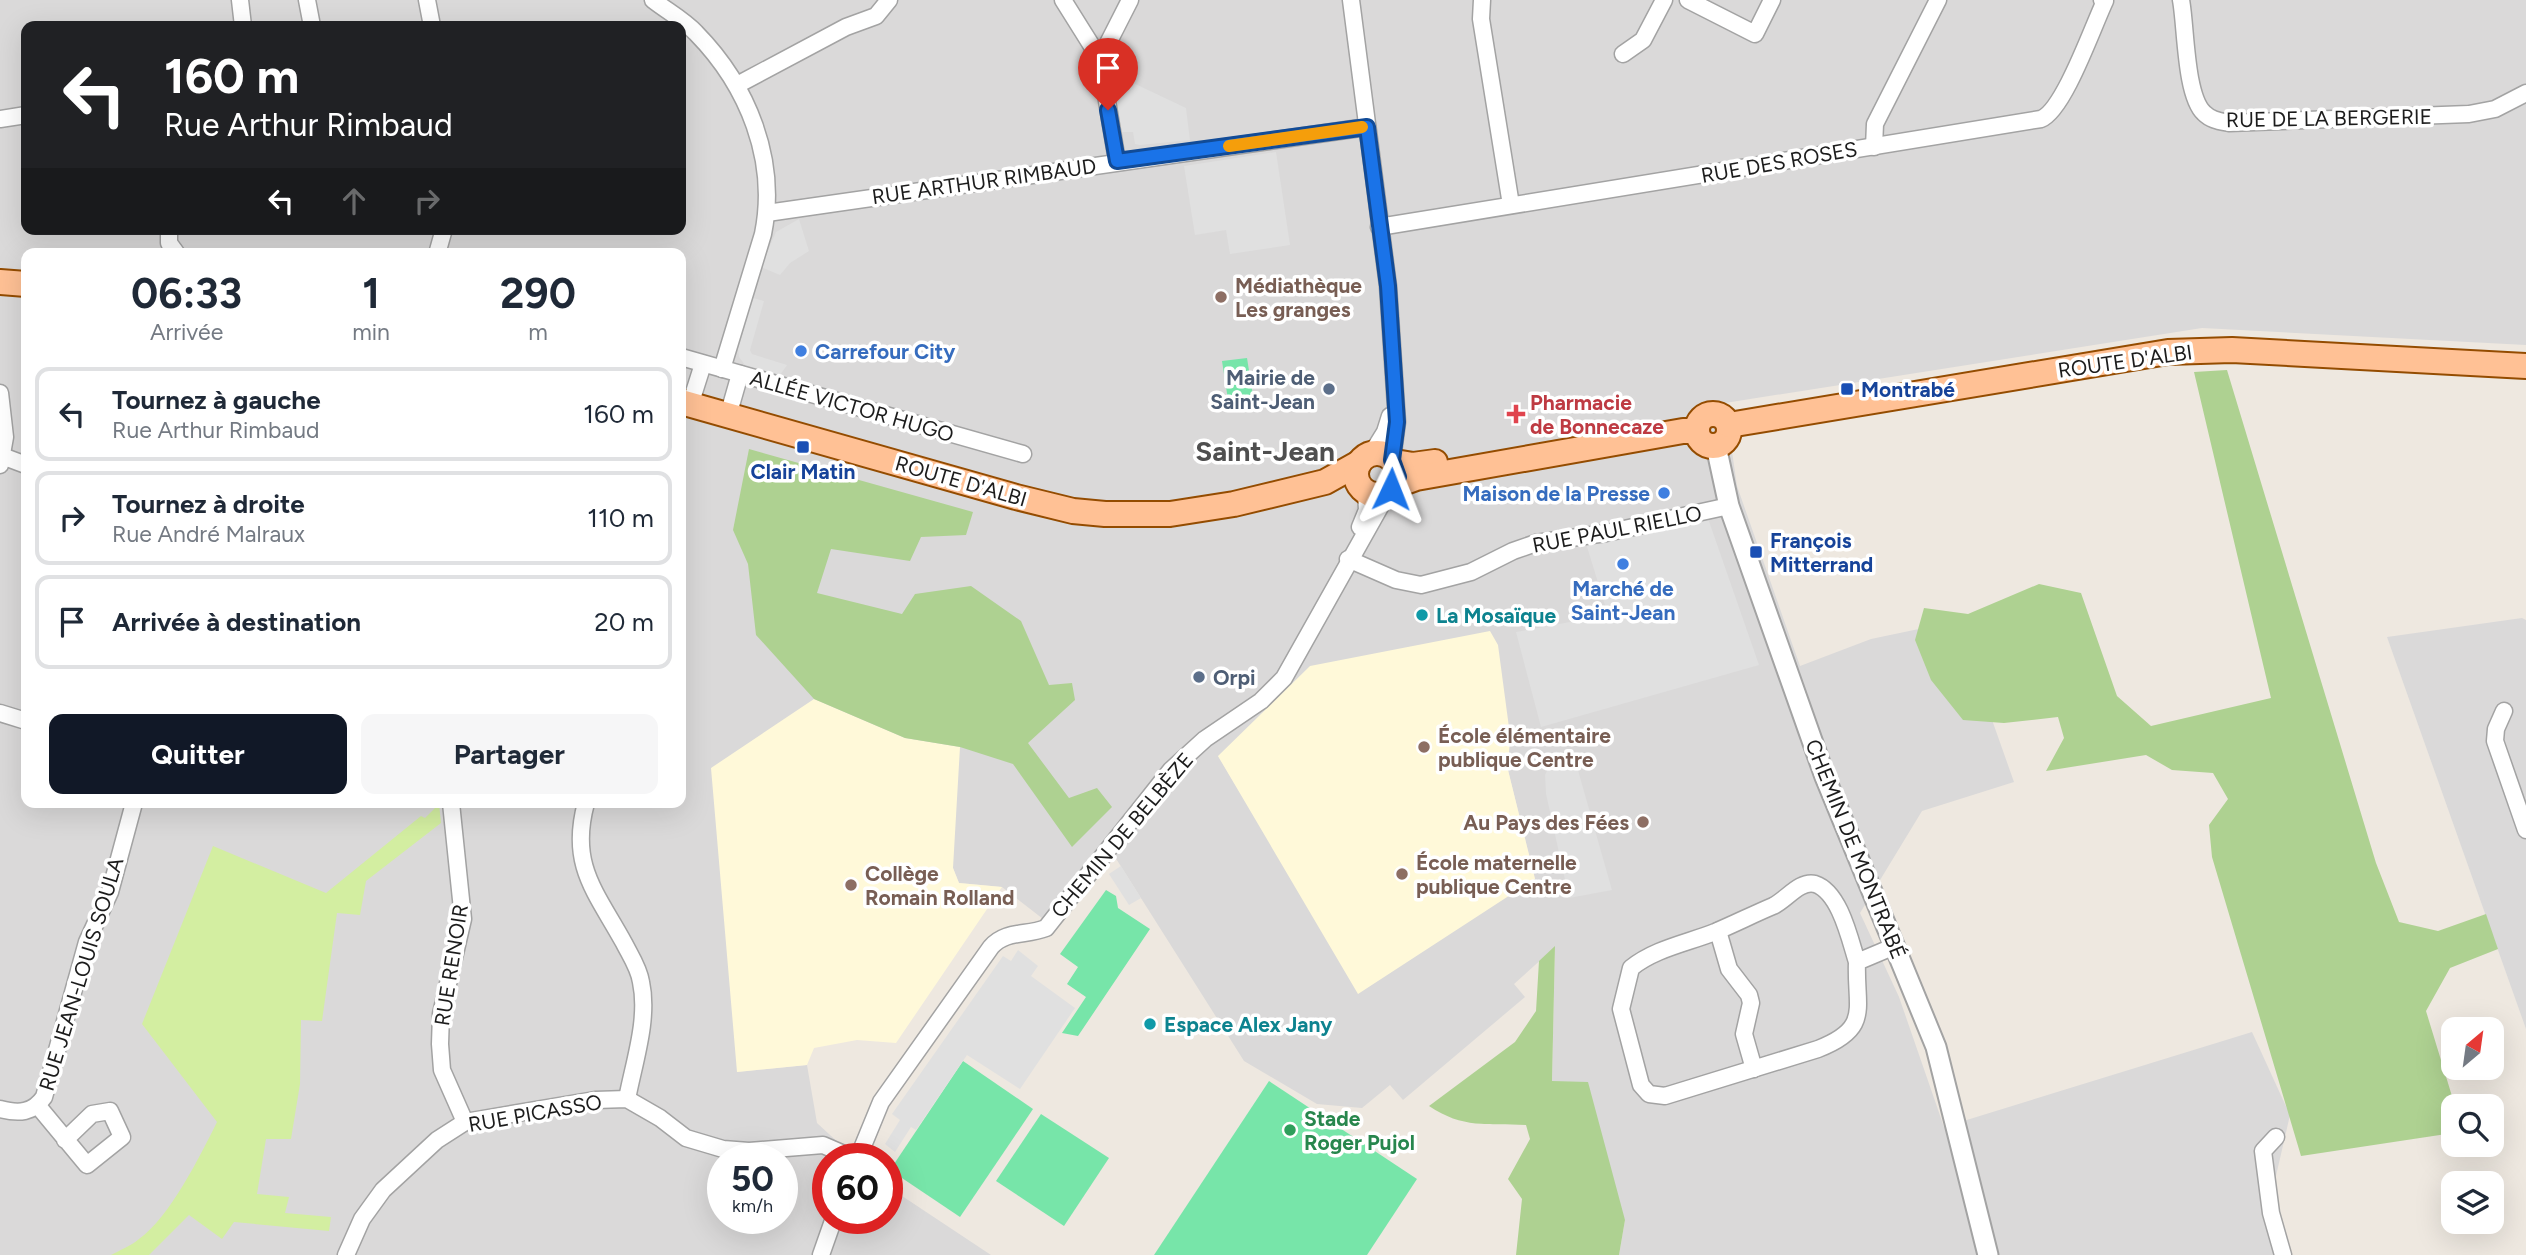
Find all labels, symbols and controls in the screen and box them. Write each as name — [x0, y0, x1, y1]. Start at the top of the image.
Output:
pin — [1078, 38, 1138, 110]
text: 160 m — [164, 46, 299, 105]
icon: left — [49, 49, 140, 140]
icon: arrive — [1089, 49, 1127, 87]
street label: RUE DE LA BERGERIE — [2226, 104, 2432, 132]
text: Rue Arthur Rimbaud — [164, 106, 453, 144]
street label: RUE DES ROSES — [1699, 136, 1859, 188]
street label: RUE ARTHUR RIMBAUD — [870, 153, 1098, 209]
icon: left — [262, 182, 300, 220]
icon: ahead — [335, 182, 373, 220]
icon: right — [408, 182, 446, 220]
text: 06:33 — [131, 268, 242, 319]
text: 1 — [362, 268, 380, 319]
text: 290 — [500, 268, 576, 319]
place label: Médiathèque Les granges — [1235, 273, 1362, 322]
marker: Médiathèque Les granges — [1213, 289, 1229, 305]
text: Arrivée — [150, 318, 223, 346]
text: min — [352, 318, 390, 346]
text: m — [528, 318, 548, 346]
place label: Carrefour City — [815, 339, 956, 364]
street label: ROUTE D'ALBI — [2056, 339, 2194, 383]
marker: Carrefour City — [793, 343, 809, 359]
street label: ALLÉE VICTOR HUGO — [747, 365, 957, 447]
place label: Mairie de Saint-Jean — [1210, 365, 1315, 414]
place label: Montrabé — [1861, 377, 1955, 402]
marker: Mairie de Saint-Jean — [1321, 381, 1337, 397]
marker: Montrabé — [1839, 381, 1855, 397]
text: Tournez à gauche — [112, 384, 321, 416]
place label: Pharmacie de Bonnecaze — [1530, 390, 1664, 439]
icon: left — [53, 395, 91, 433]
text: 160 m — [583, 398, 654, 430]
marker: Pharmacie de Bonnecaze — [1508, 406, 1524, 422]
text: Rue Arthur Rimbaud — [112, 416, 319, 444]
district label: Saint-Jean — [1195, 434, 1335, 468]
marker: Clair Matin — [795, 439, 811, 455]
street label: ROUTE D'ALBI — [892, 450, 1030, 512]
position arrow — [1354, 452, 1428, 526]
place label: Clair Matin — [750, 459, 856, 484]
place label: Maison de la Presse — [1463, 481, 1650, 506]
marker: Maison de la Presse — [1656, 485, 1672, 501]
text: Tournez à droite — [112, 488, 305, 520]
icon: right — [53, 499, 91, 537]
street label: RUE PAUL RIELLO — [1530, 500, 1704, 558]
text: 110 m — [587, 502, 654, 534]
text: Rue André Malraux — [112, 520, 305, 548]
place label: François Mitterrand — [1770, 528, 1873, 577]
marker: François Mitterrand — [1748, 544, 1764, 560]
marker: Marché de Saint-Jean — [1615, 556, 1631, 572]
place label: Marché de Saint-Jean — [1571, 576, 1675, 625]
icon: arrive — [53, 603, 91, 641]
place label: La Mosaïque — [1436, 603, 1557, 628]
text: Arrivée à destination — [112, 606, 361, 638]
text: 20 m — [594, 606, 654, 638]
marker: La Mosaïque — [1414, 607, 1430, 623]
place label: Orpi — [1213, 665, 1256, 690]
marker: Orpi — [1191, 669, 1207, 685]
button: Quitter — [49, 714, 347, 794]
button: Partager — [361, 714, 658, 794]
place label: École élémentaire publique Centre — [1438, 723, 1611, 772]
street label: CHEMIN DE MONTRABÉ — [1800, 735, 1912, 963]
marker: École élémentaire publique Centre — [1416, 739, 1432, 755]
street label: CHEMIN DE BELBÈZE — [1046, 747, 1198, 923]
place label: Au Pays des Fées — [1463, 810, 1629, 835]
marker: Au Pays des Fées — [1635, 814, 1651, 830]
place label: École maternelle publique Centre — [1416, 850, 1577, 899]
street label: RUE JEAN-LOUIS SOULA — [34, 854, 128, 1094]
place label: Collège Romain Rolland — [865, 861, 1014, 910]
marker: École maternelle publique Centre — [1394, 866, 1410, 882]
marker: Collège Romain Rolland — [843, 877, 859, 893]
street label: RUE RENOIR — [429, 903, 473, 1027]
place label: Espace Alex Jany — [1164, 1012, 1333, 1037]
marker: Espace Alex Jany — [1142, 1016, 1158, 1032]
north arrow — [2441, 1017, 2504, 1080]
map controls — [2441, 1017, 2504, 1234]
street label: RUE PICASSO — [466, 1089, 604, 1137]
button: search — [2441, 1094, 2504, 1157]
place label: Stade Roger Pujol — [1304, 1106, 1415, 1155]
marker: Stade Roger Pujol — [1282, 1122, 1298, 1138]
speed limit sign: 60 — [812, 1143, 903, 1234]
text: 50 — [731, 1158, 774, 1200]
button: layers — [2441, 1171, 2504, 1234]
text: km/h — [732, 1195, 773, 1217]

